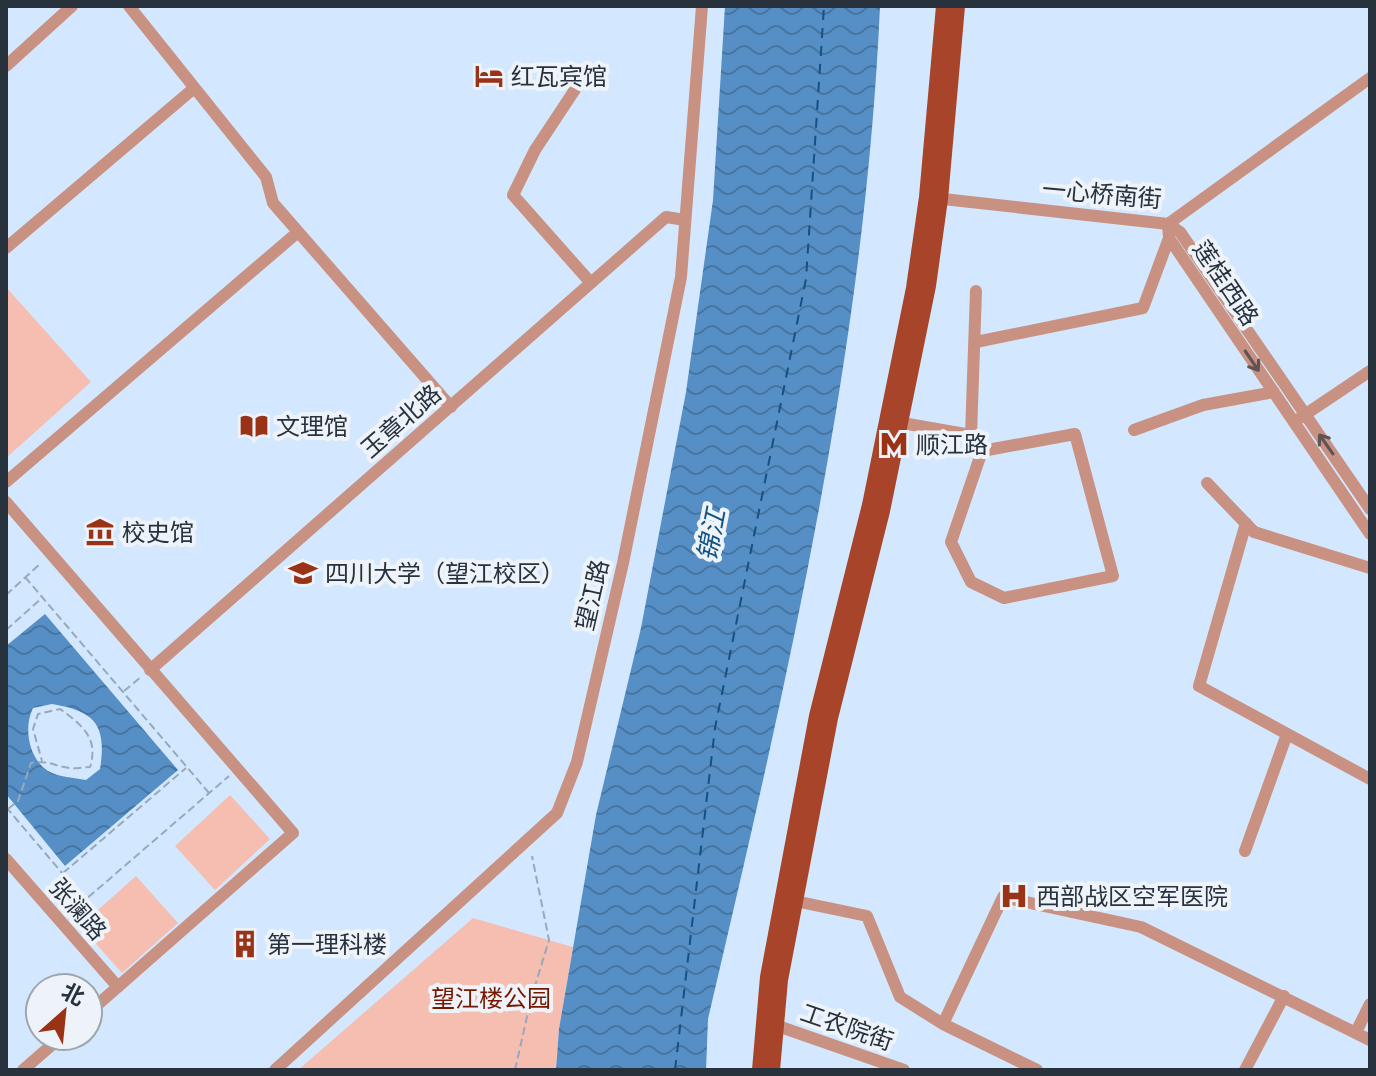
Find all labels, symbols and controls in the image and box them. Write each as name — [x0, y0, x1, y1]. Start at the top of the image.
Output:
hotel icon: 红瓦宾馆 — [474, 61, 504, 91]
place label: 红瓦宾馆 — [511, 63, 607, 90]
street label: 一心桥南街 — [1041, 175, 1163, 213]
street label: 莲桂西路 — [1188, 236, 1264, 330]
one-way arrow — [1244, 349, 1261, 371]
street label: 玉章北路 — [356, 379, 446, 463]
library icon: 文理馆 — [239, 411, 269, 441]
place label: 文理馆 — [276, 413, 348, 440]
metro station icon: 顺江路 — [879, 429, 909, 459]
place label: 顺江路 — [916, 431, 988, 458]
one-way arrow — [1318, 434, 1334, 456]
water label: 锦江 — [692, 504, 731, 563]
museum icon: 校史馆 — [85, 517, 115, 547]
place label: 校史馆 — [122, 519, 194, 546]
street label: 望江路 — [571, 557, 613, 633]
school or university icon: 四川大学（望江校区） — [288, 558, 318, 588]
place label: 四川大学（望江校区） — [325, 560, 565, 587]
street label: 张澜路 — [44, 873, 112, 945]
hospital icon: 西部战区空军医院 — [999, 881, 1029, 911]
place label: 西部战区空军医院 — [1036, 883, 1228, 910]
building icon: 第一理科楼 — [230, 929, 260, 959]
place label: 第一理科楼 — [267, 931, 387, 958]
north arrow — [24, 972, 104, 1052]
text: 北 — [58, 978, 89, 1010]
park label: 望江楼公园 — [431, 985, 551, 1012]
street label: 工农院街 — [797, 999, 897, 1055]

